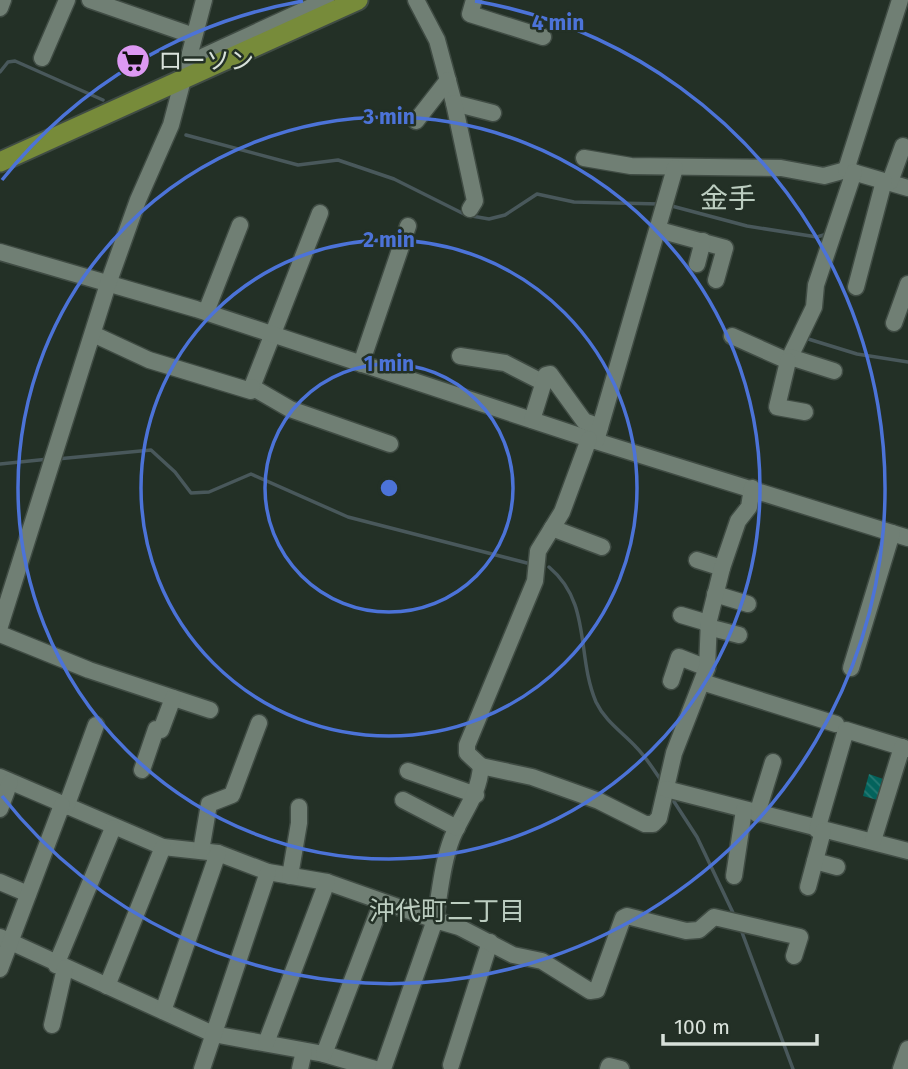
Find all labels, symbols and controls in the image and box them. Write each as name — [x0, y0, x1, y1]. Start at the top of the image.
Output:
text: 4 min — [532, 10, 584, 36]
supermarket icon: ローソン — [114, 42, 152, 80]
place label: ローソン — [158, 47, 254, 75]
text: 3 min — [362, 104, 415, 130]
district label: 金手 — [700, 182, 756, 215]
text: 2 min — [363, 227, 415, 253]
text: 1 min — [364, 351, 414, 377]
centre of rings — [377, 476, 401, 500]
district label: 沖代町二丁目 — [369, 896, 525, 927]
scale bar — [663, 1002, 817, 1046]
text: 100 m — [674, 1014, 730, 1040]

